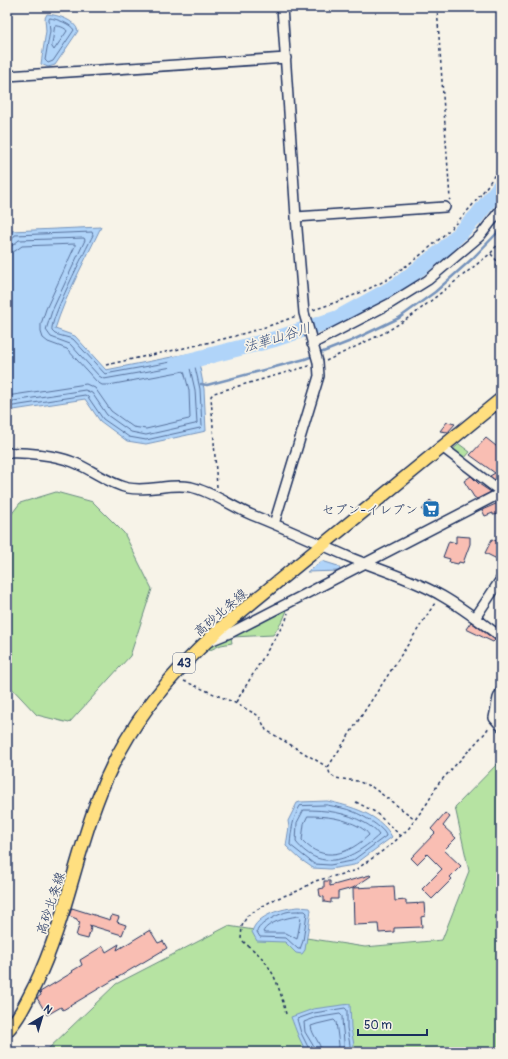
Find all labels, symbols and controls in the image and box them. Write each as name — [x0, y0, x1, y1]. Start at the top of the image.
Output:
water label: 法華山谷川 — [241, 319, 313, 356]
supermarket icon: セブン-イレブン — [421, 499, 441, 519]
place label: セブン-イレブン — [321, 502, 418, 518]
street label: 高砂北条線 — [191, 585, 251, 640]
road number: 43 — [173, 653, 195, 673]
street label: 高砂北条線 — [33, 869, 69, 937]
north arrow — [22, 997, 62, 1037]
text: N — [41, 1002, 55, 1017]
scale bar — [358, 1011, 427, 1037]
text: 50 m — [364, 1018, 392, 1033]

